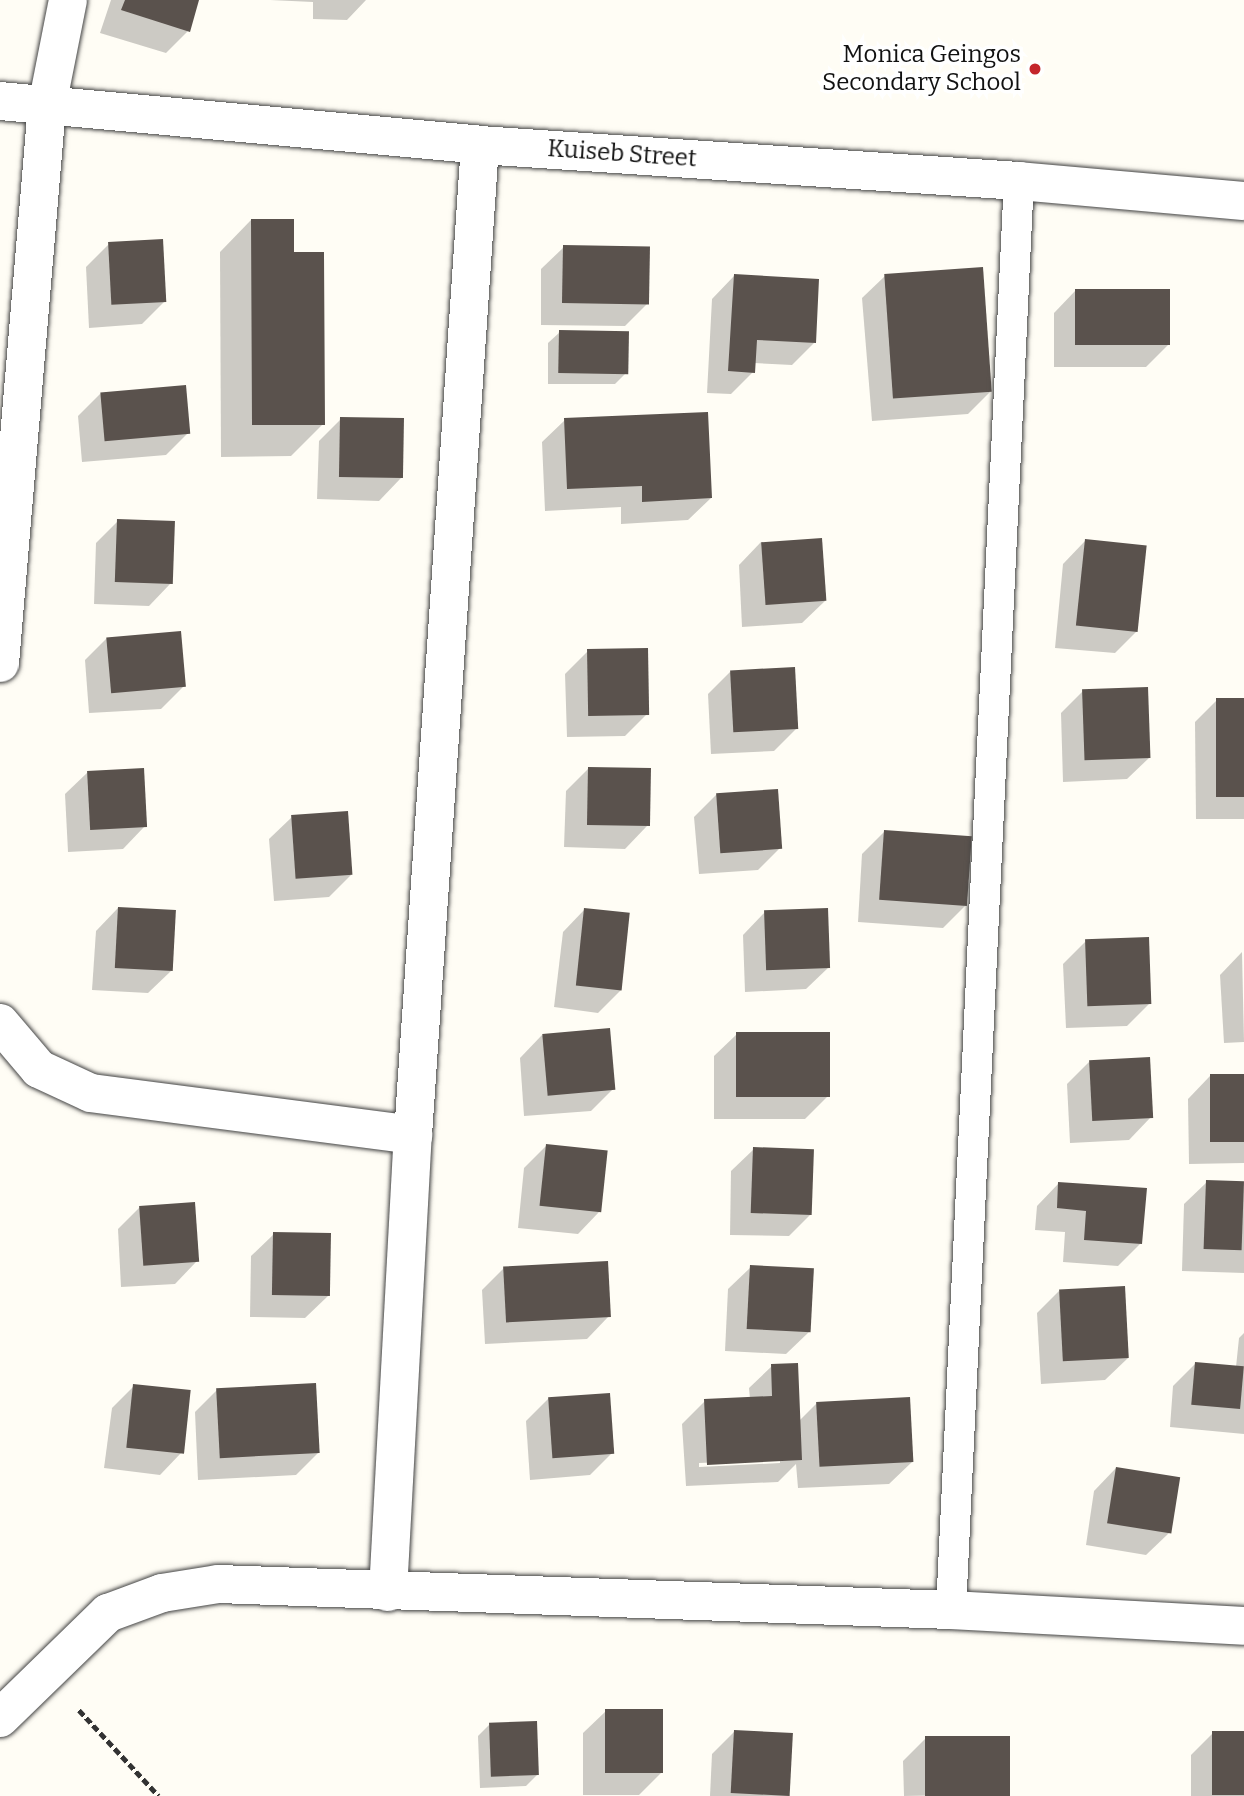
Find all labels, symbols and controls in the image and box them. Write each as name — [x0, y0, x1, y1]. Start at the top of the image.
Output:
place label: Monica Geingos Secondary School — [822, 41, 1021, 97]
marker: Monica Geingos Secondary School — [1027, 61, 1043, 77]
street label: Kuiseb Street — [547, 134, 697, 174]

